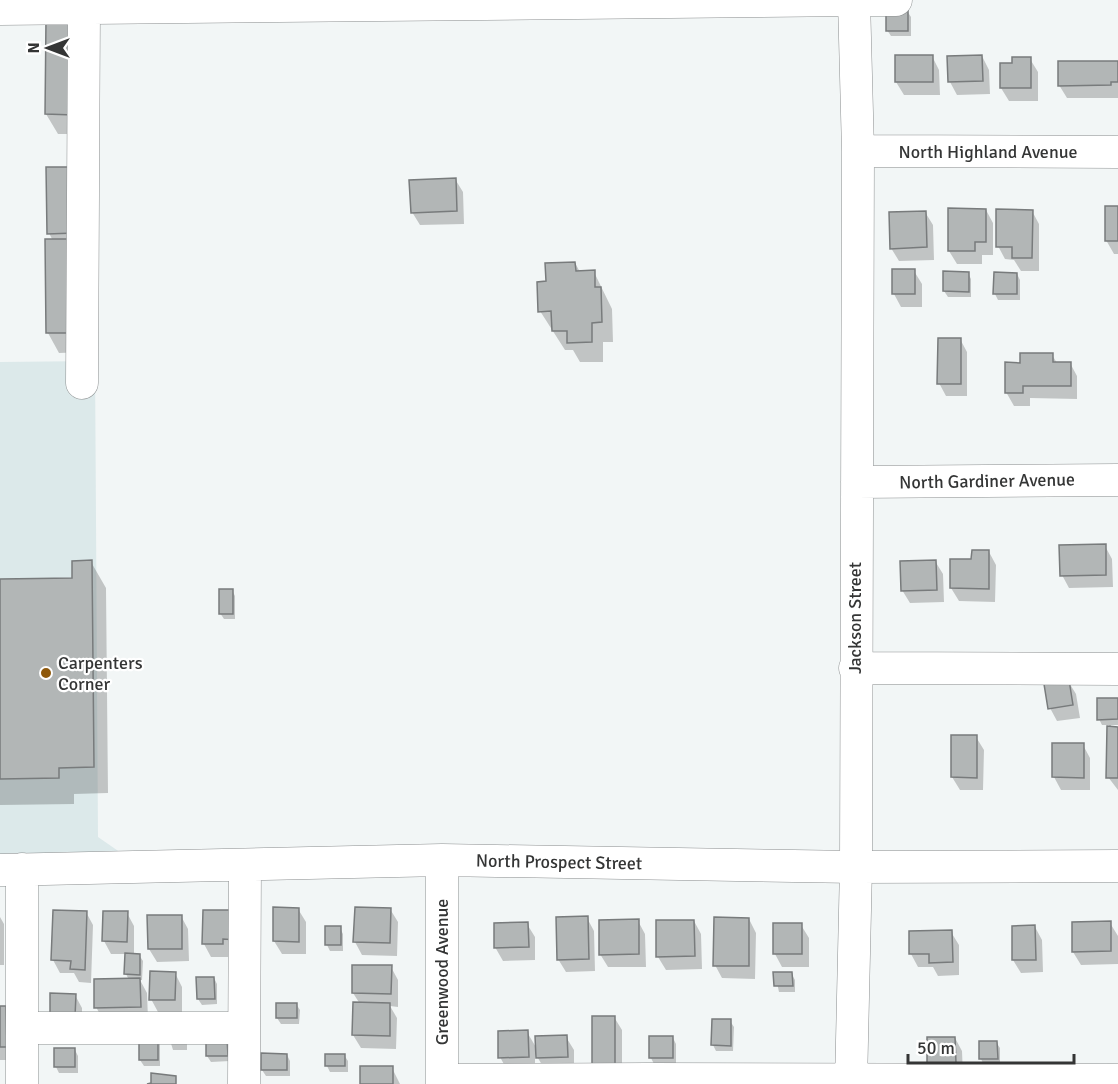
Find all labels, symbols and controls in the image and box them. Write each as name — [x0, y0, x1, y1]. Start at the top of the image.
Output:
north arrow — [18, 18, 78, 78]
text: N — [24, 42, 44, 54]
street label: North Highland Avenue — [898, 141, 1078, 163]
street label: North Gardiner Avenue — [899, 468, 1075, 494]
street label: Jackson Street — [844, 562, 866, 674]
place label: Carpenters Corner — [58, 652, 143, 695]
marker: Carpenters Corner — [39, 666, 53, 680]
street label: North Prospect Street — [476, 850, 642, 874]
street label: Greenwood Avenue — [431, 899, 453, 1045]
scale bar — [908, 1027, 1074, 1065]
text: 50 m — [917, 1037, 955, 1059]

